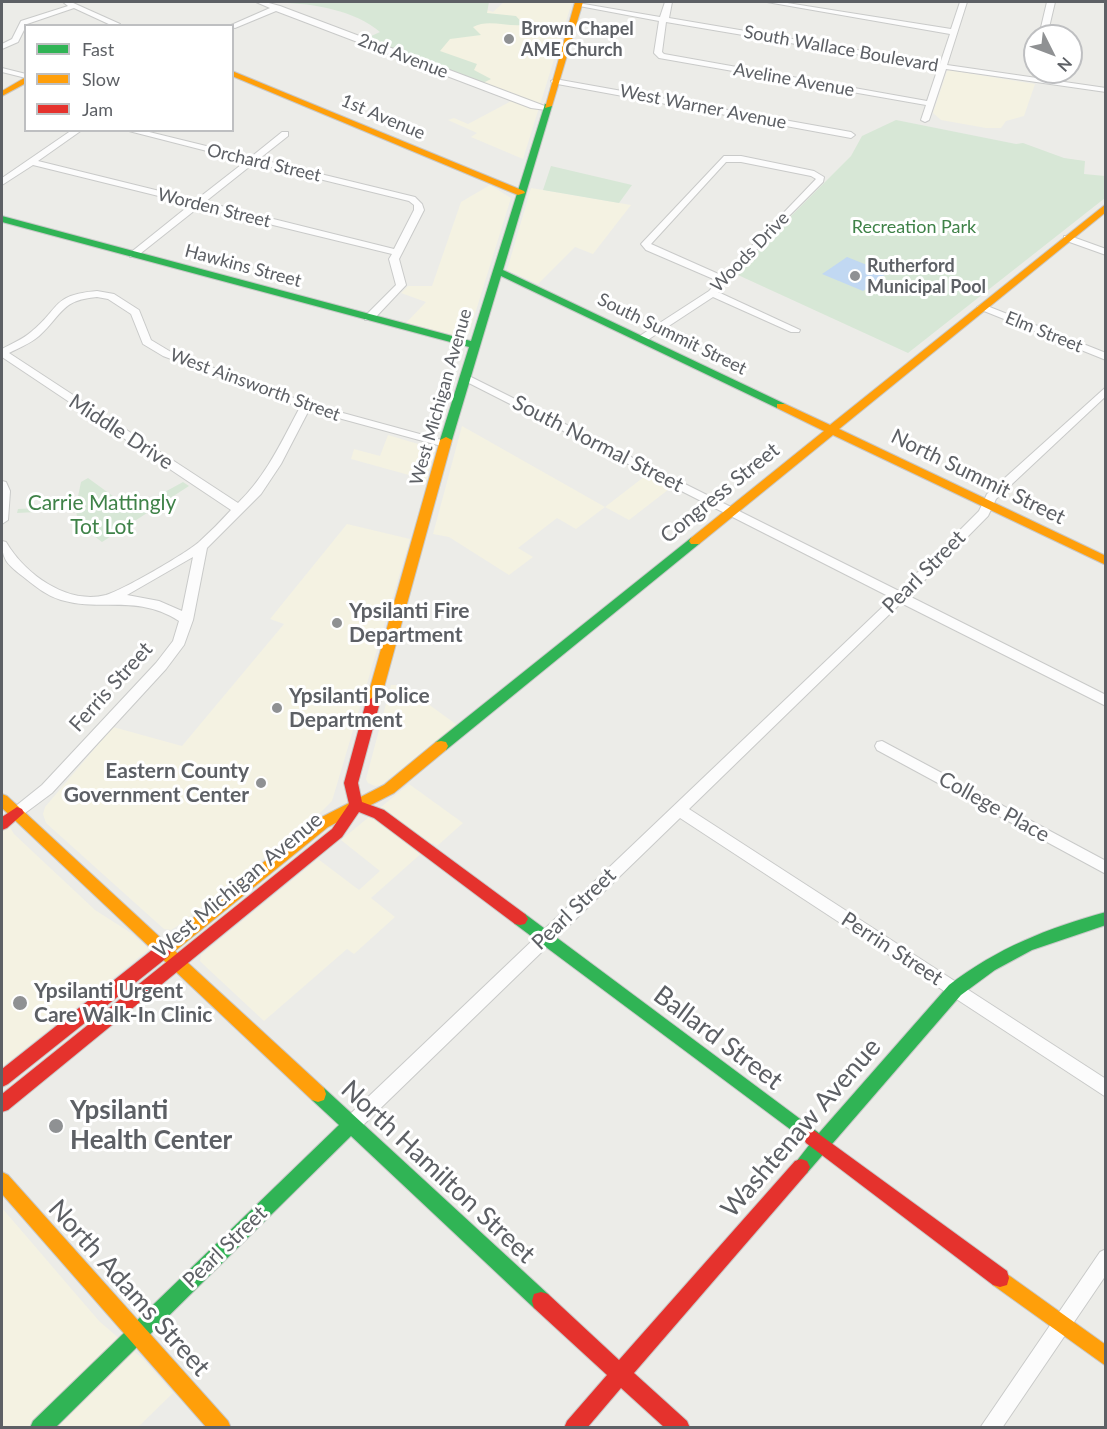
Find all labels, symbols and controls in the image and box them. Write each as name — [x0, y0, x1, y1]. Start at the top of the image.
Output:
place label: Brown Chapel AME Church — [521, 18, 634, 60]
street label: South Wallace Boulevard — [742, 21, 940, 77]
legend — [24, 24, 234, 132]
north arrow — [1023, 24, 1083, 84]
street label: 2nd Avenue — [355, 29, 451, 83]
marker: Brown Chapel AME Church — [502, 32, 516, 46]
text: Fast — [82, 38, 114, 60]
text: N — [1054, 54, 1076, 76]
street label: Aveline Avenue — [732, 59, 856, 101]
text: Slow — [82, 68, 120, 90]
street label: West Warner Avenue — [618, 80, 788, 134]
street label: 1st Avenue — [338, 90, 428, 144]
text: Jam — [82, 98, 113, 120]
street label: Orchard Street — [205, 139, 323, 187]
street label: Worden Street — [155, 184, 273, 232]
street label: Woods Drive — [706, 207, 794, 297]
park label: Recreation Park — [852, 216, 976, 238]
street label: Hawkins Street — [182, 240, 304, 292]
place label: Rutherford Municipal Pool — [867, 255, 986, 298]
marker: Rutherford Municipal Pool — [848, 269, 862, 283]
street label: South Summit Street — [594, 289, 750, 379]
street label: West Michigan Avenue — [405, 306, 477, 488]
street label: Elm Street — [1002, 307, 1086, 357]
street label: West Ainsworth Street — [167, 344, 343, 426]
street label: Middle Drive — [64, 389, 178, 475]
street label: South Normal Street — [508, 390, 688, 498]
street label: North Summit Street — [887, 424, 1069, 530]
street label: Congress Street — [656, 437, 784, 549]
park label: Carrie Mattingly Tot Lot — [28, 490, 176, 540]
street label: Pearl Street — [877, 525, 971, 619]
place label: Ypsilanti Fire Department — [349, 598, 469, 648]
marker: Ypsilanti Fire Department — [330, 616, 344, 630]
street label: Ferris Street — [64, 637, 158, 737]
place label: Ypsilanti Police Department — [289, 683, 430, 733]
marker: Ypsilanti Police Department — [270, 701, 284, 715]
place label: Eastern County Government Center — [64, 758, 249, 808]
street label: College Place — [934, 766, 1054, 848]
marker: Eastern County Government Center — [254, 776, 268, 790]
street label: West Michigan Avenue — [148, 807, 328, 963]
street label: Pearl Street — [527, 863, 621, 955]
street label: Perrin Street — [837, 907, 947, 991]
place label: Ypsilanti Urgent Care Walk-In Clinic — [34, 978, 212, 1028]
street label: Ballard Street — [647, 979, 789, 1097]
marker: Ypsilanti Urgent Care Walk-In Clinic — [11, 994, 29, 1012]
street label: Washtenaw Avenue — [715, 1032, 887, 1224]
street label: North Hamilton Street — [335, 1074, 541, 1270]
place label: Ypsilanti Health Center — [70, 1095, 232, 1156]
marker: Ypsilanti Health Center — [47, 1117, 65, 1135]
street label: North Adams Street — [42, 1193, 216, 1383]
street label: Pearl Street — [178, 1201, 272, 1293]

